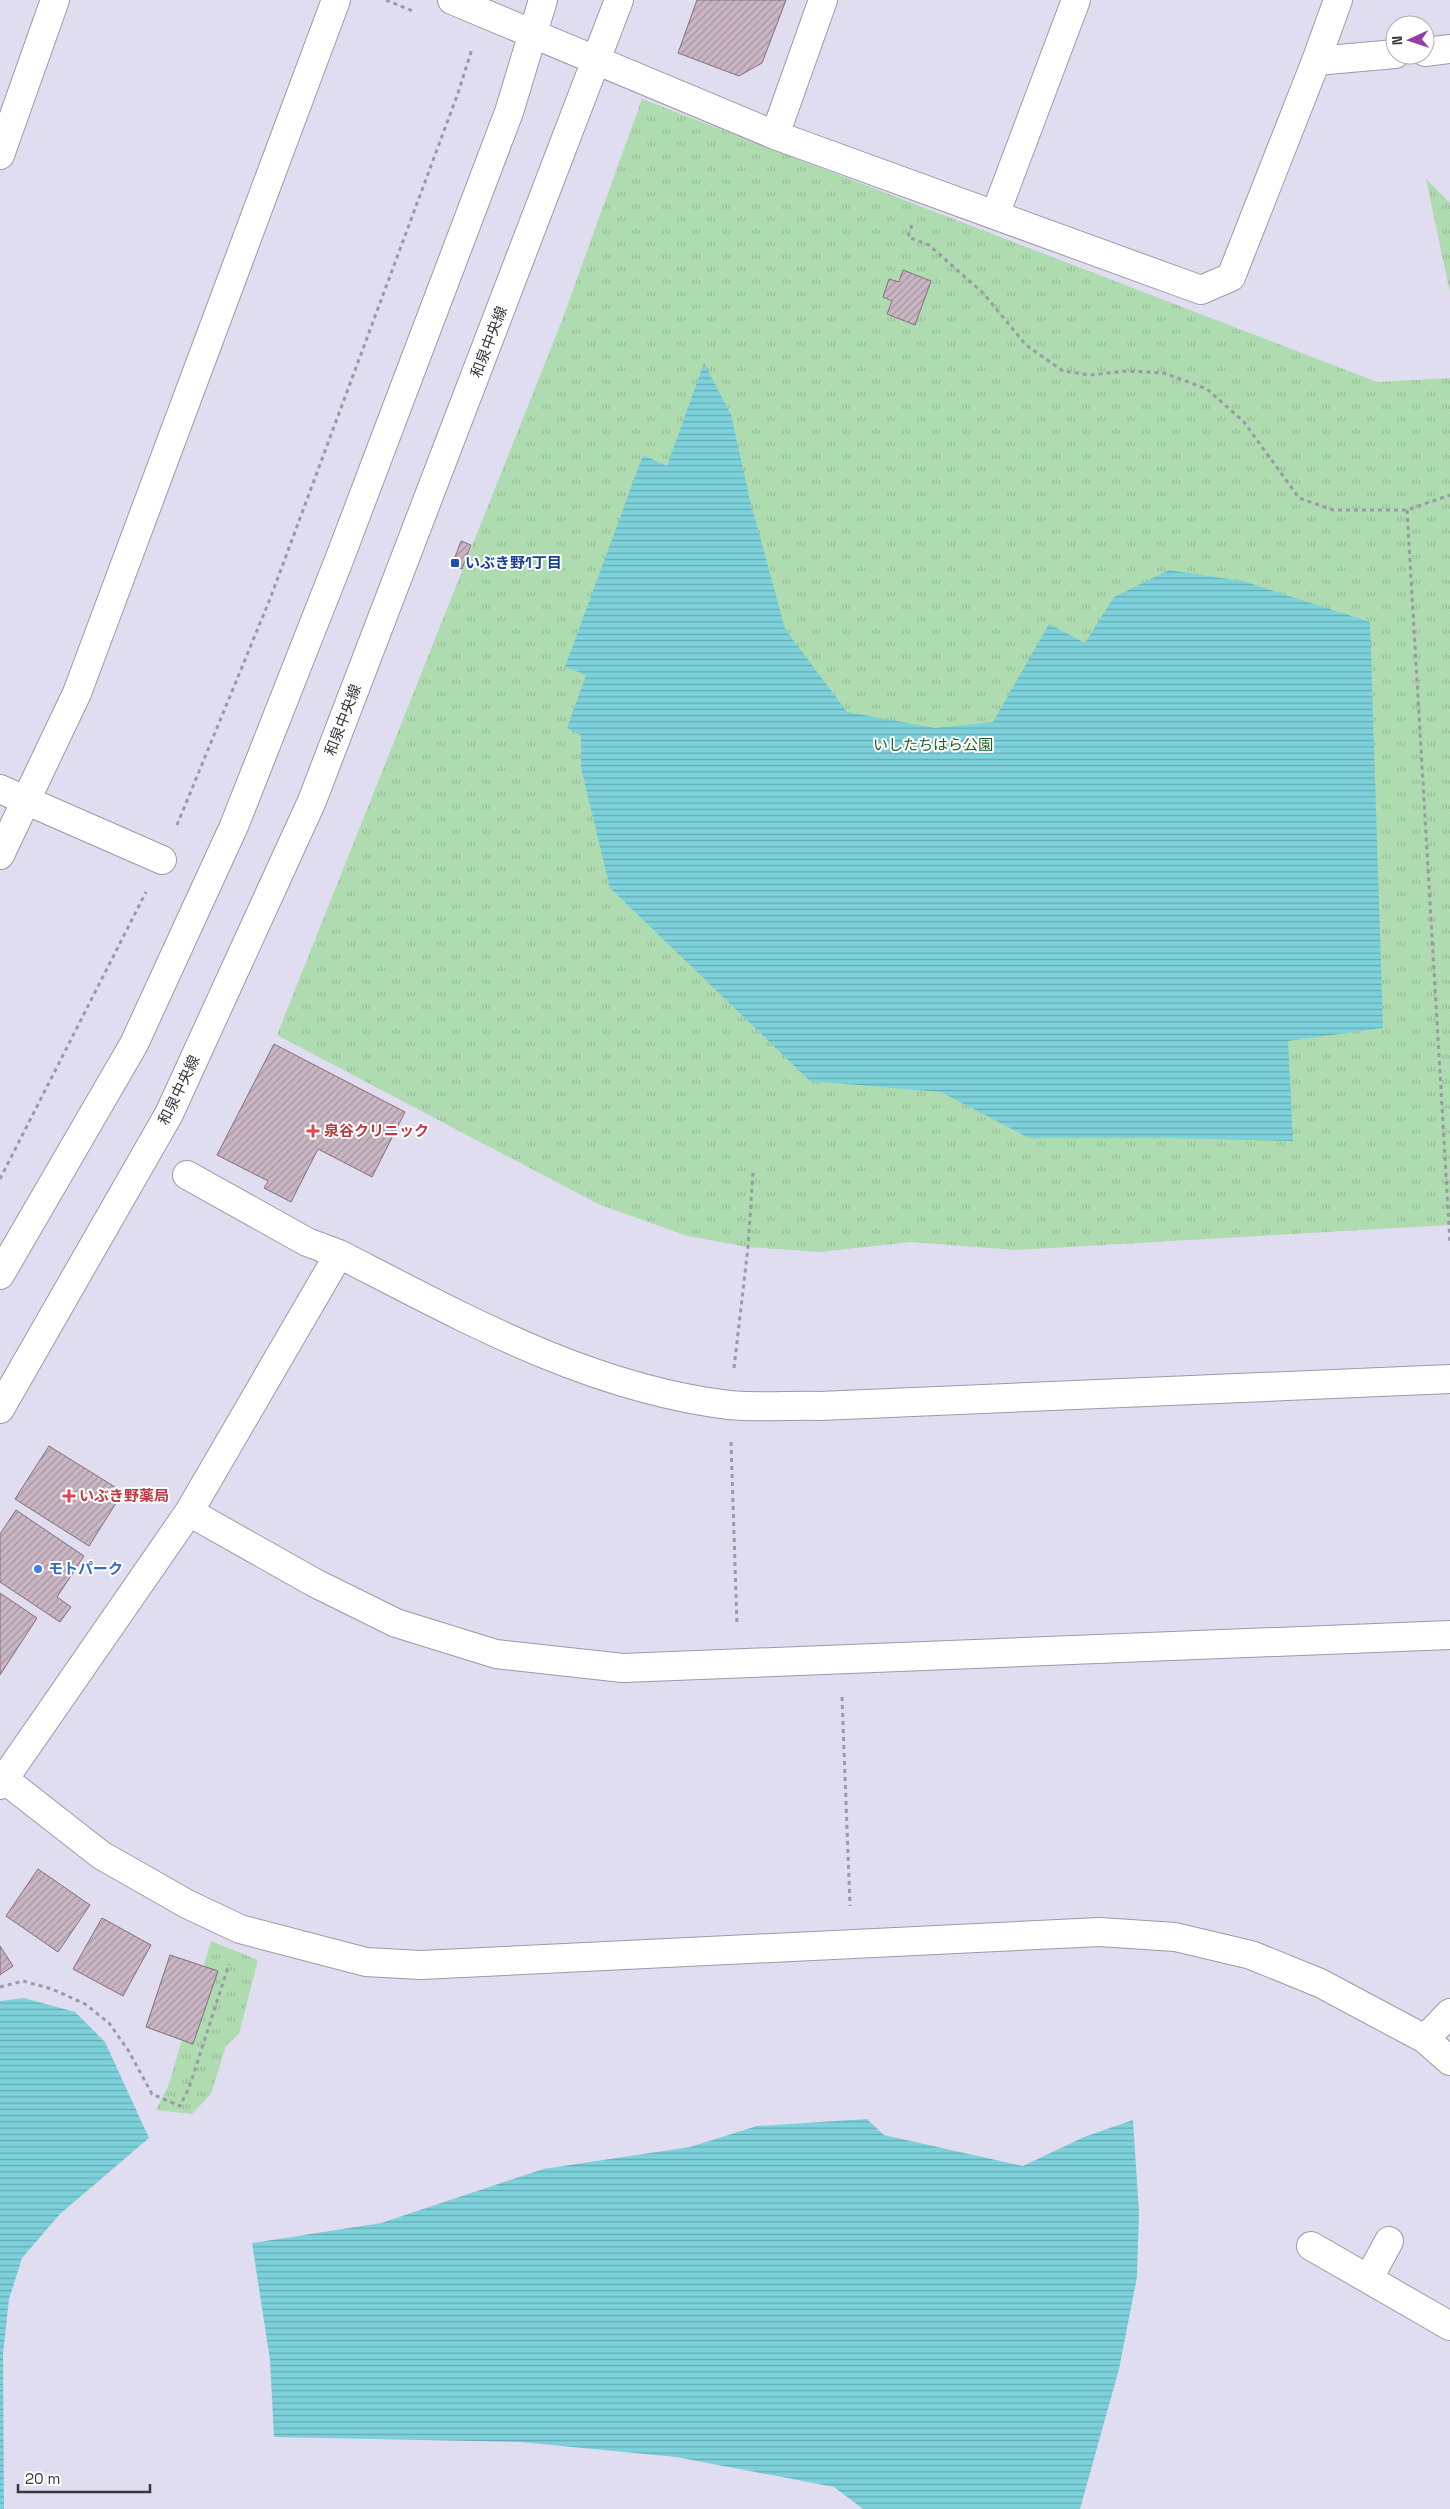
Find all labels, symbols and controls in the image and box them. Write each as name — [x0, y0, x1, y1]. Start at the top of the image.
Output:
north arrow — [1385, 15, 1435, 65]
text: N — [1388, 36, 1406, 46]
street label: 和泉中央線 — [466, 303, 511, 380]
place label: いぶき野1丁目 — [465, 553, 562, 572]
marker: いぶき野1丁目 — [449, 557, 461, 569]
street label: 和泉中央線 — [320, 681, 365, 758]
park label: いしたちはら公園 — [873, 735, 993, 754]
street label: 和泉中央線 — [154, 1052, 204, 1128]
place label: 泉谷クリニック — [324, 1121, 429, 1140]
marker: 泉谷クリニック — [306, 1124, 320, 1138]
place label: いぶき野薬局 — [79, 1486, 169, 1505]
marker: いぶき野薬局 — [63, 1490, 75, 1502]
place label: モトパーク — [48, 1559, 123, 1578]
marker: モトパーク — [32, 1563, 44, 1575]
scale bar — [18, 2462, 150, 2494]
text: 20 m — [25, 2469, 60, 2488]

